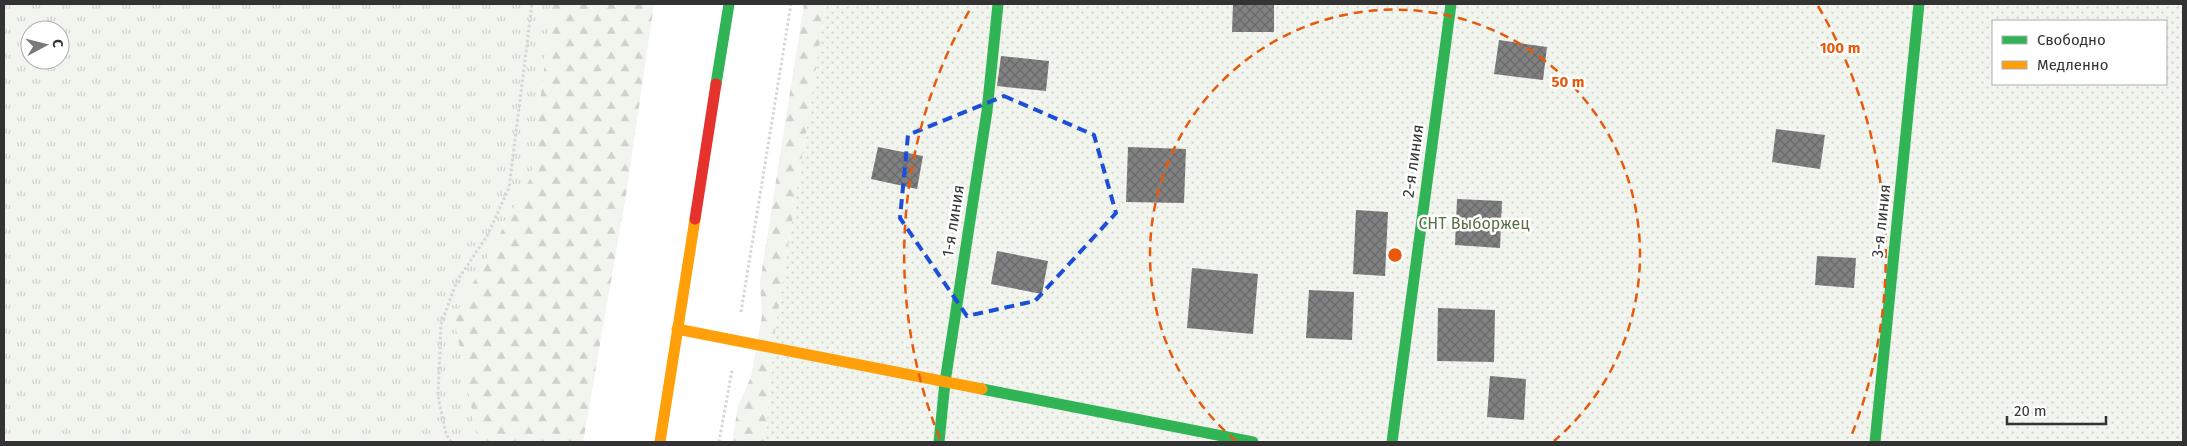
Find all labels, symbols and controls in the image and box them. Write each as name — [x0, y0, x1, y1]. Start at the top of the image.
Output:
north arrow — [20, 20, 70, 70]
legend — [1992, 20, 2167, 85]
text: Свободно — [2037, 31, 2106, 49]
text: С — [48, 38, 66, 49]
text: 100 m — [1820, 39, 1860, 57]
text: Медленно — [2037, 56, 2109, 74]
text: 50 m — [1551, 73, 1585, 91]
street label: 2-я линия — [1398, 123, 1428, 199]
street label: 3-я линия — [1868, 183, 1894, 259]
street label: 1-я линия — [938, 184, 968, 258]
park label: СНТ Выборжец — [1418, 214, 1530, 233]
centre of rings — [1386, 246, 1404, 264]
scale bar — [2007, 394, 2106, 426]
text: 20 m — [2014, 402, 2047, 420]

